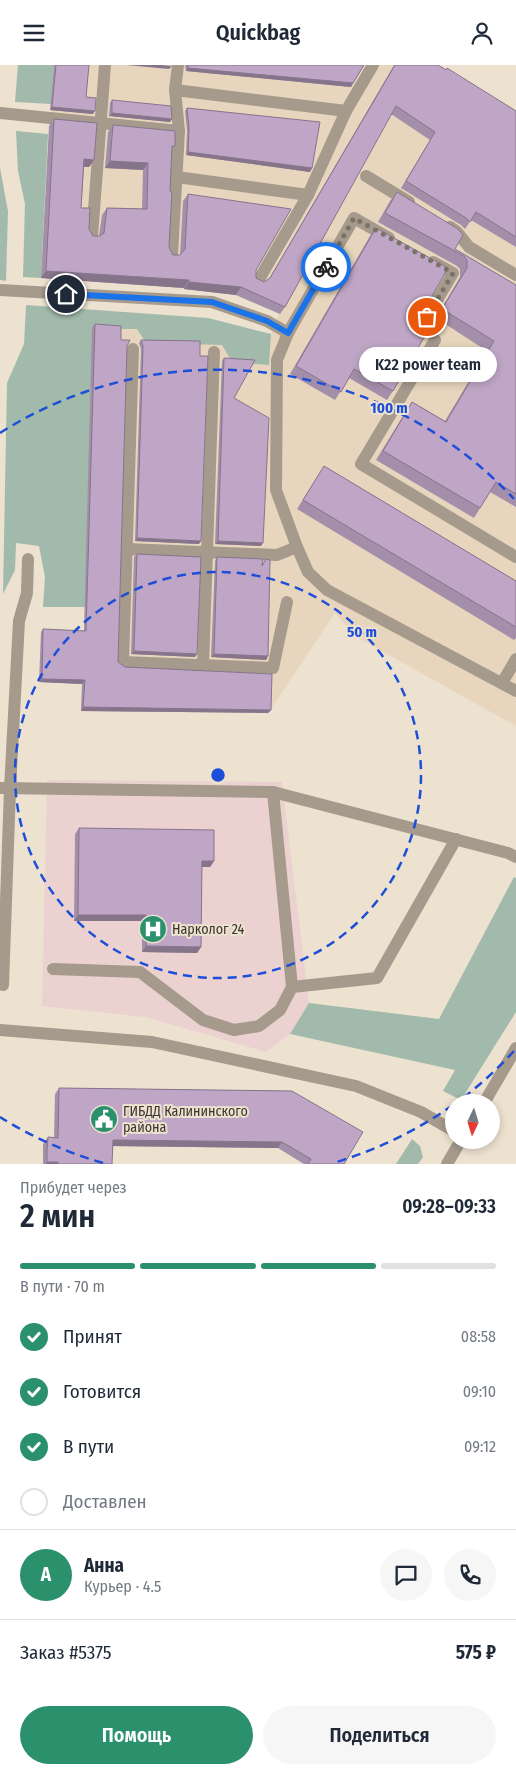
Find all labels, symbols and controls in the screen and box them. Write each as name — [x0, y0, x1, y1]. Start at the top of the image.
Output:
icon: menu — [20, 19, 48, 47]
text: Quickbag — [216, 19, 300, 46]
icon: person — [468, 19, 496, 47]
courier — [301, 242, 351, 292]
icon: bike — [312, 253, 340, 281]
pin — [45, 273, 87, 315]
icon: home — [52, 280, 80, 308]
pin — [406, 296, 448, 338]
icon: bag — [413, 303, 441, 331]
callout: K22 power team — [358, 347, 496, 382]
text: K22 power team — [375, 355, 481, 374]
text: 100 m — [370, 399, 408, 417]
text: 50 m — [347, 623, 377, 641]
centre of rings — [209, 766, 227, 784]
hospital icon: Нарколог 24 — [138, 914, 168, 944]
place label: Нарколог 24 — [172, 921, 245, 938]
north arrow — [445, 1094, 500, 1149]
map controls — [445, 1094, 500, 1149]
place label: ГИБДД Калининского района — [123, 1103, 248, 1136]
public building icon: ГИБДД Калининского района — [89, 1104, 119, 1134]
text: Прибудет через — [20, 1178, 127, 1197]
text: 09:28–09:33 — [402, 1195, 496, 1218]
text: 2 мин — [20, 1197, 95, 1235]
text: В пути · 70 m — [20, 1277, 105, 1296]
icon: check — [20, 1323, 48, 1351]
text: Принят — [63, 1325, 122, 1348]
text: 08:58 — [461, 1327, 496, 1346]
icon: check — [20, 1378, 48, 1406]
text: Готовится — [63, 1380, 141, 1403]
text: 09:10 — [463, 1382, 496, 1401]
icon: check — [20, 1433, 48, 1461]
text: В пути — [63, 1435, 114, 1458]
text: 09:12 — [464, 1437, 496, 1456]
text: Доставлен — [63, 1490, 147, 1513]
button: chat — [380, 1549, 432, 1601]
button: phone — [444, 1549, 496, 1601]
text: Анна — [84, 1554, 124, 1577]
text: А — [41, 1563, 51, 1586]
text: Курьер · 4.5 — [84, 1577, 161, 1596]
text: Заказ #5375 — [20, 1641, 111, 1664]
text: 575 ₽ — [456, 1641, 496, 1664]
button: Помощь — [20, 1706, 253, 1764]
button: Поделиться — [263, 1706, 496, 1764]

